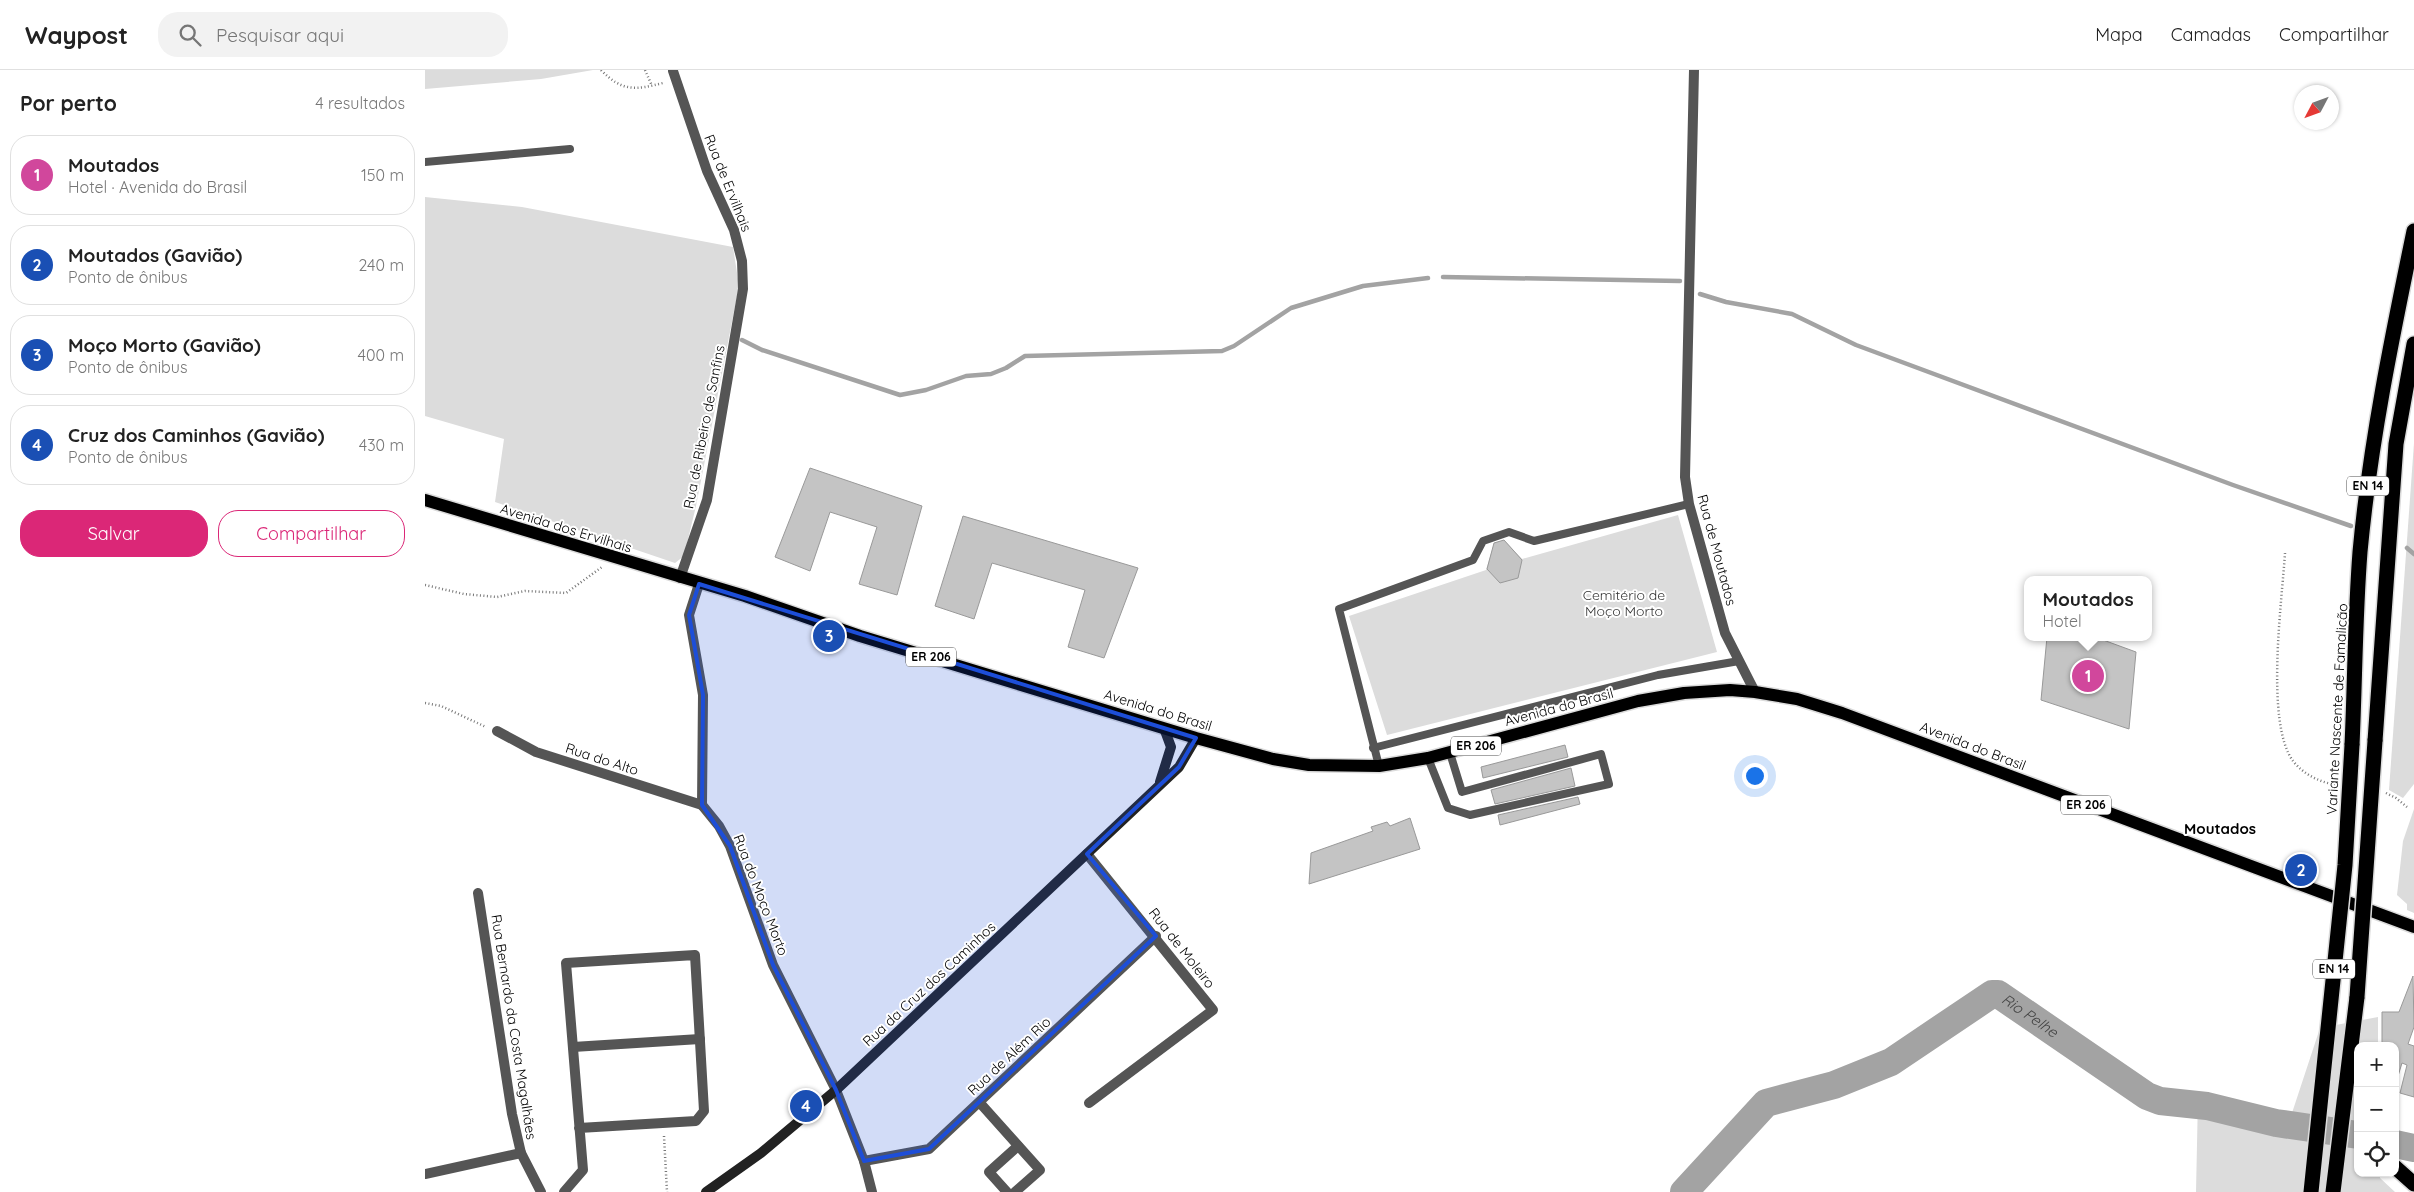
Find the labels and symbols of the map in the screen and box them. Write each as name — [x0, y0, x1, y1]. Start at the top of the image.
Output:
north arrow — [2294, 85, 2339, 130]
street label: Rua de Ervilhais — [700, 132, 756, 234]
street label: Rua de Ribeiro de Sanfins — [679, 344, 729, 510]
road number: EN 14 — [2347, 476, 2389, 496]
street label: Rua de Moutados — [1693, 492, 1741, 608]
street label: Avenida dos Ervilhais — [498, 499, 634, 557]
park label: Cemitério de Moço Morto — [1583, 586, 1665, 620]
street label: Variante Nascente de Famalicão — [2322, 603, 2352, 815]
pin: 3 — [813, 617, 845, 655]
road number: ER 206 — [906, 648, 956, 666]
pin: 1 — [2072, 657, 2104, 695]
street label: Avenida do Brasil — [1503, 684, 1615, 730]
street label: Avenida do Brasil — [1102, 685, 1214, 735]
street label: Avenida do Brasil — [1917, 718, 2029, 774]
road number: ER 206 — [1451, 736, 1501, 756]
street label: Rua do Alto — [563, 739, 641, 779]
your location — [1742, 763, 1768, 789]
road number: ER 206 — [2061, 796, 2111, 814]
district label: Moutados — [2184, 819, 2256, 838]
street label: Rua do Moço Morto — [730, 832, 792, 958]
pin: 2 — [2285, 851, 2317, 889]
street label: Rua de Moleiro — [1145, 904, 1219, 992]
street label: Rua Bernardo da Costa Magalhães — [487, 913, 541, 1141]
street label: Rua da Cruz dos Caminhos — [859, 918, 999, 1050]
road number: EN 14 — [2313, 960, 2355, 979]
water label: Rio Pelhe — [1998, 989, 2062, 1042]
street label: Rua de Além Rio — [964, 1013, 1054, 1099]
pin: 4 — [790, 1087, 822, 1125]

